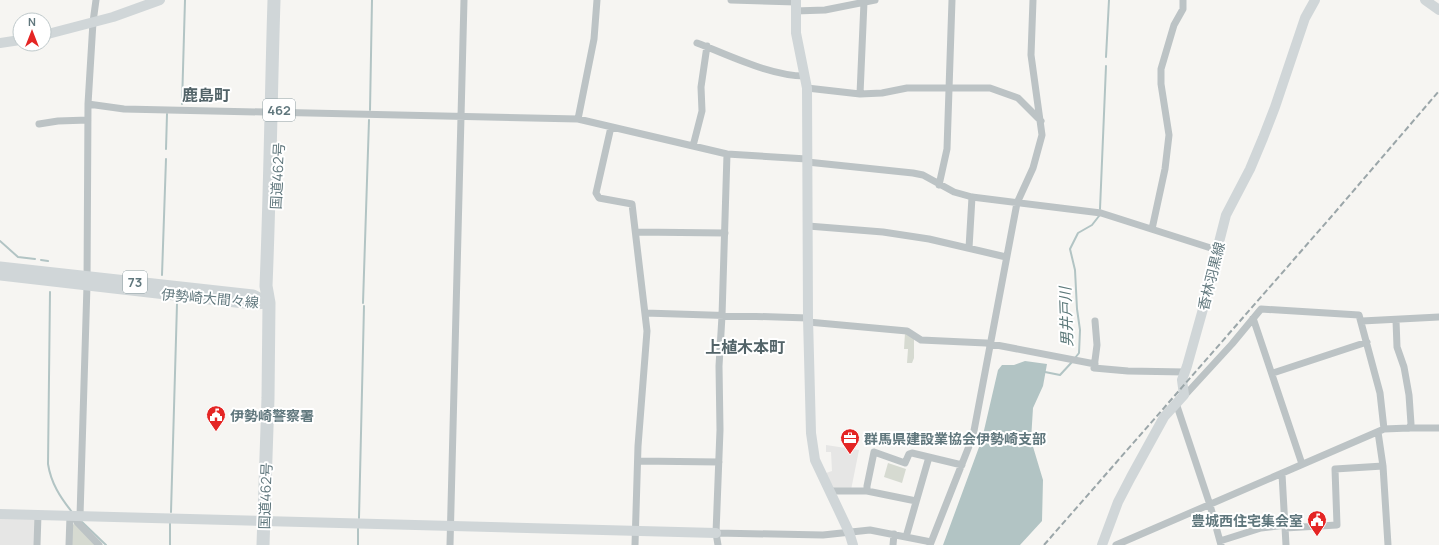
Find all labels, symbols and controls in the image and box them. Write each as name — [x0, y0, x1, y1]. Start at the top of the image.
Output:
north arrow — [12, 12, 52, 52]
text: N — [28, 14, 36, 29]
district label: 鹿島町 — [182, 84, 230, 106]
road number: 462 — [263, 99, 295, 121]
street label: 国道462号 — [266, 142, 288, 210]
street label: 香林羽黒線 — [1193, 240, 1229, 312]
road number: 73 — [123, 271, 147, 293]
street label: 伊勢崎大間々線 — [160, 284, 260, 312]
water label: 男井戸川 — [1054, 285, 1078, 347]
district label: 上植木本町 — [705, 336, 785, 358]
public building icon: 伊勢崎警察署 — [205, 404, 227, 432]
place label: 伊勢崎警察署 — [230, 406, 314, 425]
office icon: 群馬県建設業協会伊勢崎支部 — [839, 427, 861, 455]
place label: 群馬県建設業協会伊勢崎支部 — [864, 429, 1046, 448]
street label: 国道462号 — [254, 462, 276, 530]
public building icon: 豊城西住宅集会室 — [1306, 509, 1328, 537]
place label: 豊城西住宅集会室 — [1191, 511, 1303, 530]

